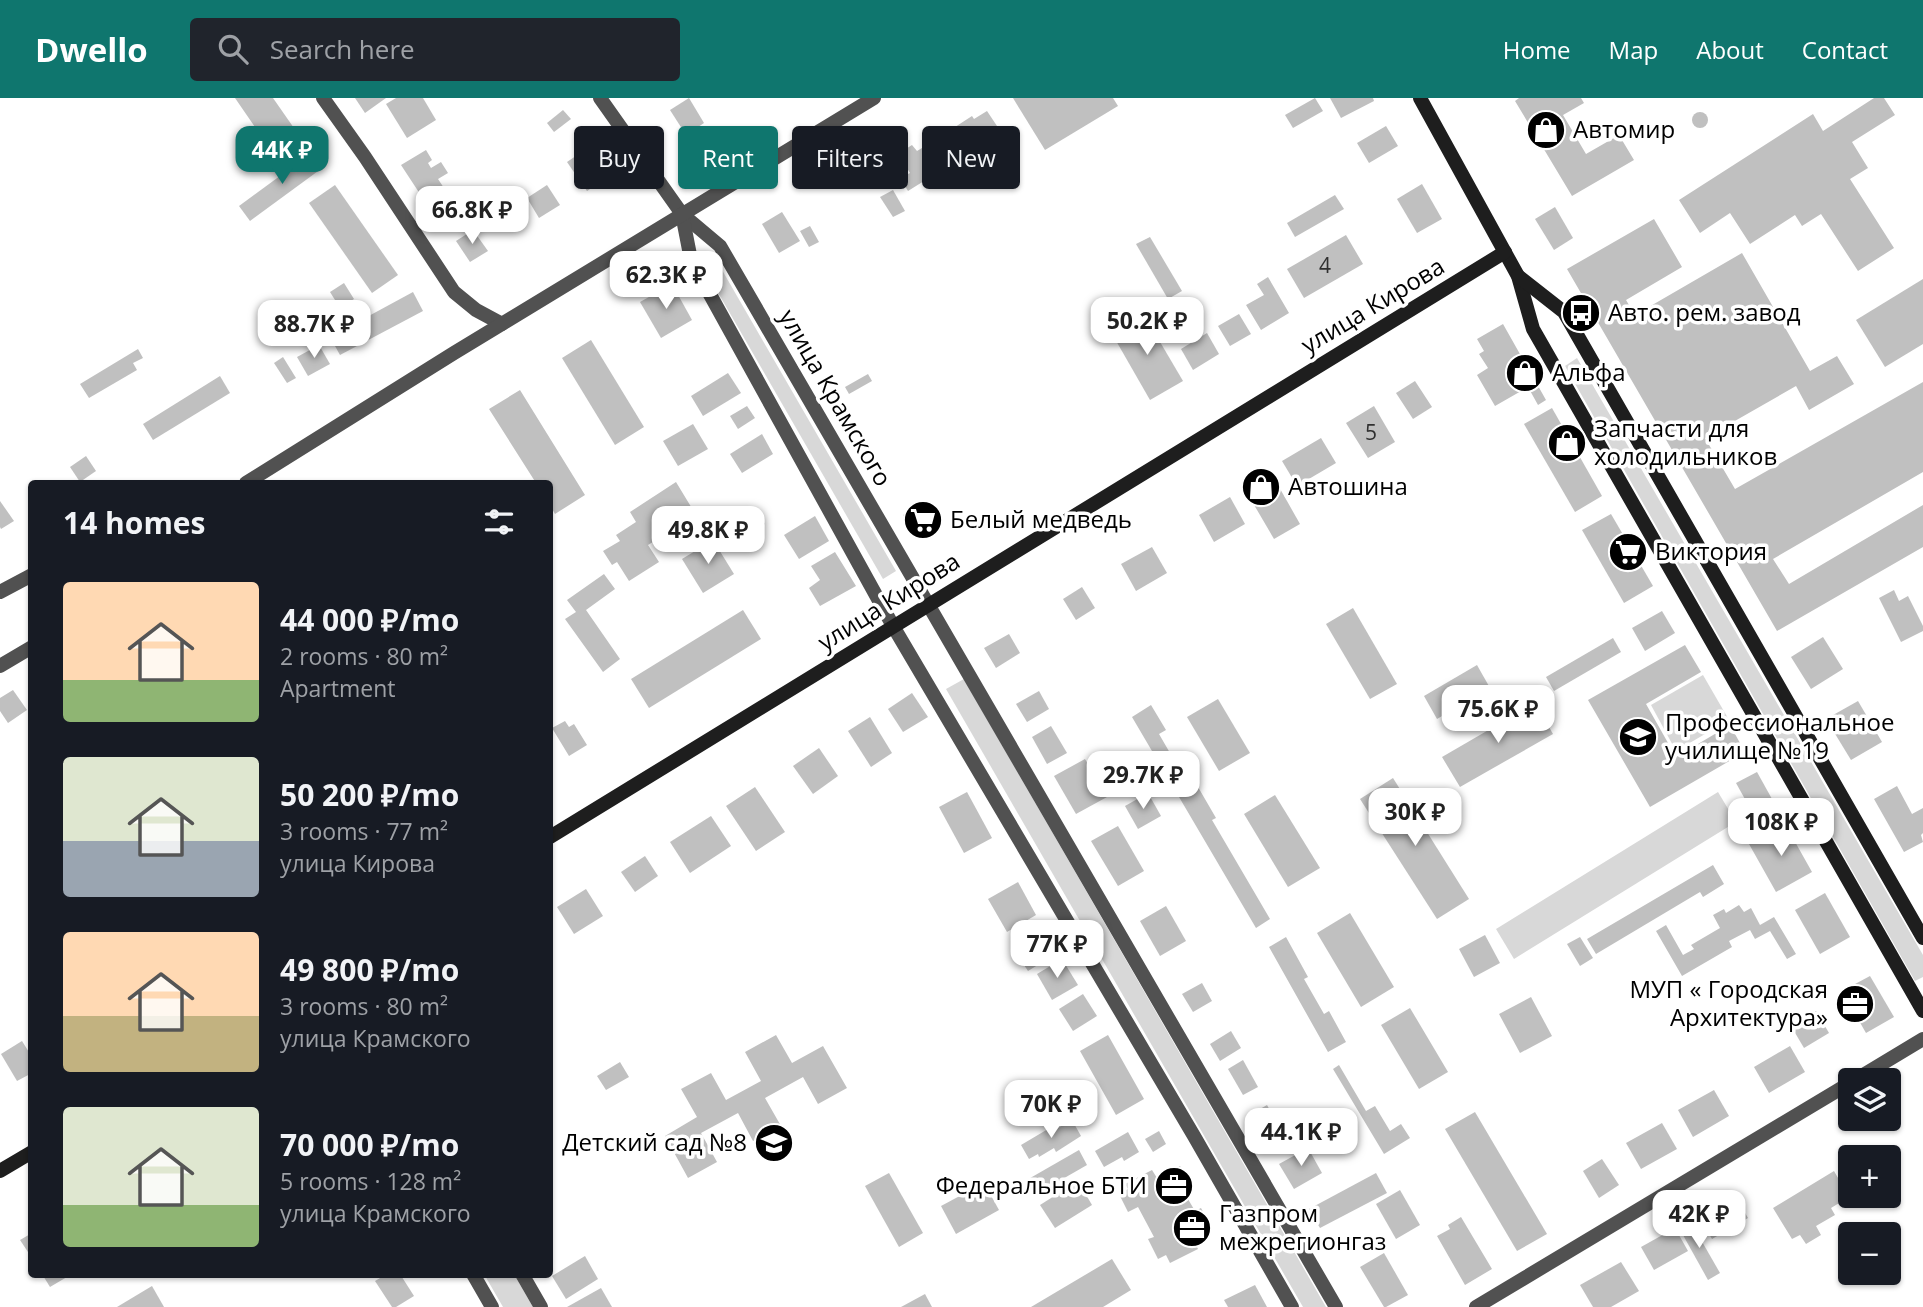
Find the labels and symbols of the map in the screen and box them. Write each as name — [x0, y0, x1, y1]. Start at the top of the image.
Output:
shop icon: Автомир — [1525, 109, 1567, 151]
place label: Автомир — [1573, 112, 1675, 145]
pin: 44K ₽ — [233, 126, 331, 186]
pin: 66.8K ₽ — [407, 186, 537, 246]
street label: улица Кирова — [1294, 249, 1450, 361]
house number: 4 — [1319, 251, 1331, 279]
pin: 62.3K ₽ — [601, 252, 731, 311]
bus stop icon: Авто. рем. завод — [1560, 292, 1602, 334]
place label: Авто. рем. завод — [1608, 295, 1801, 328]
pin: 50.2K ₽ — [1082, 298, 1212, 357]
pin: 88.7K ₽ — [249, 300, 379, 360]
street label: улица Крамского — [772, 303, 900, 492]
shop icon: Альфа — [1504, 352, 1546, 394]
place label: Альфа — [1552, 355, 1626, 388]
place label: Запчасти для холодильников — [1594, 411, 1777, 472]
house number: 5 — [1365, 418, 1377, 446]
shop icon: Запчасти для холодильников — [1546, 422, 1588, 464]
shop icon: Автошина — [1240, 466, 1282, 508]
place label: Автошина — [1288, 469, 1408, 502]
supermarket icon: Белый медведь — [902, 499, 944, 541]
place label: Белый медведь — [950, 502, 1132, 535]
pin: 49.8K ₽ — [643, 506, 773, 566]
supermarket icon: Виктория — [1607, 531, 1649, 573]
place label: Виктория — [1655, 534, 1767, 567]
street label: улица Кирова — [811, 544, 966, 658]
pin: 75.6K ₽ — [1433, 686, 1563, 745]
place label: Профессиональное училище №19 — [1665, 705, 1894, 766]
school or university icon: Профессиональное училище №19 — [1617, 716, 1659, 758]
pin: 29.7K ₽ — [1078, 752, 1208, 811]
pin: 30K ₽ — [1366, 788, 1464, 848]
pin: 108K ₽ — [1724, 798, 1838, 858]
pin: 77K ₽ — [1008, 920, 1106, 980]
place label: МУП « Городская Архитектура» — [1629, 972, 1828, 1033]
office icon: МУП « Городская Архитектура» — [1834, 983, 1876, 1025]
pin: 70K ₽ — [1002, 1080, 1100, 1140]
pin: 44.1K ₽ — [1236, 1108, 1366, 1168]
school or university icon: Детский сад №8 — [753, 1122, 795, 1164]
place label: Детский сад №8 — [562, 1125, 747, 1158]
office icon: Федеральное БТИ — [1153, 1165, 1195, 1207]
place label: Федеральное БТИ — [936, 1168, 1147, 1201]
pin: 42K ₽ — [1650, 1190, 1748, 1250]
place label: Газпром межрегионгаз — [1219, 1196, 1386, 1257]
office icon: Газпром межрегионгаз — [1171, 1207, 1213, 1249]

